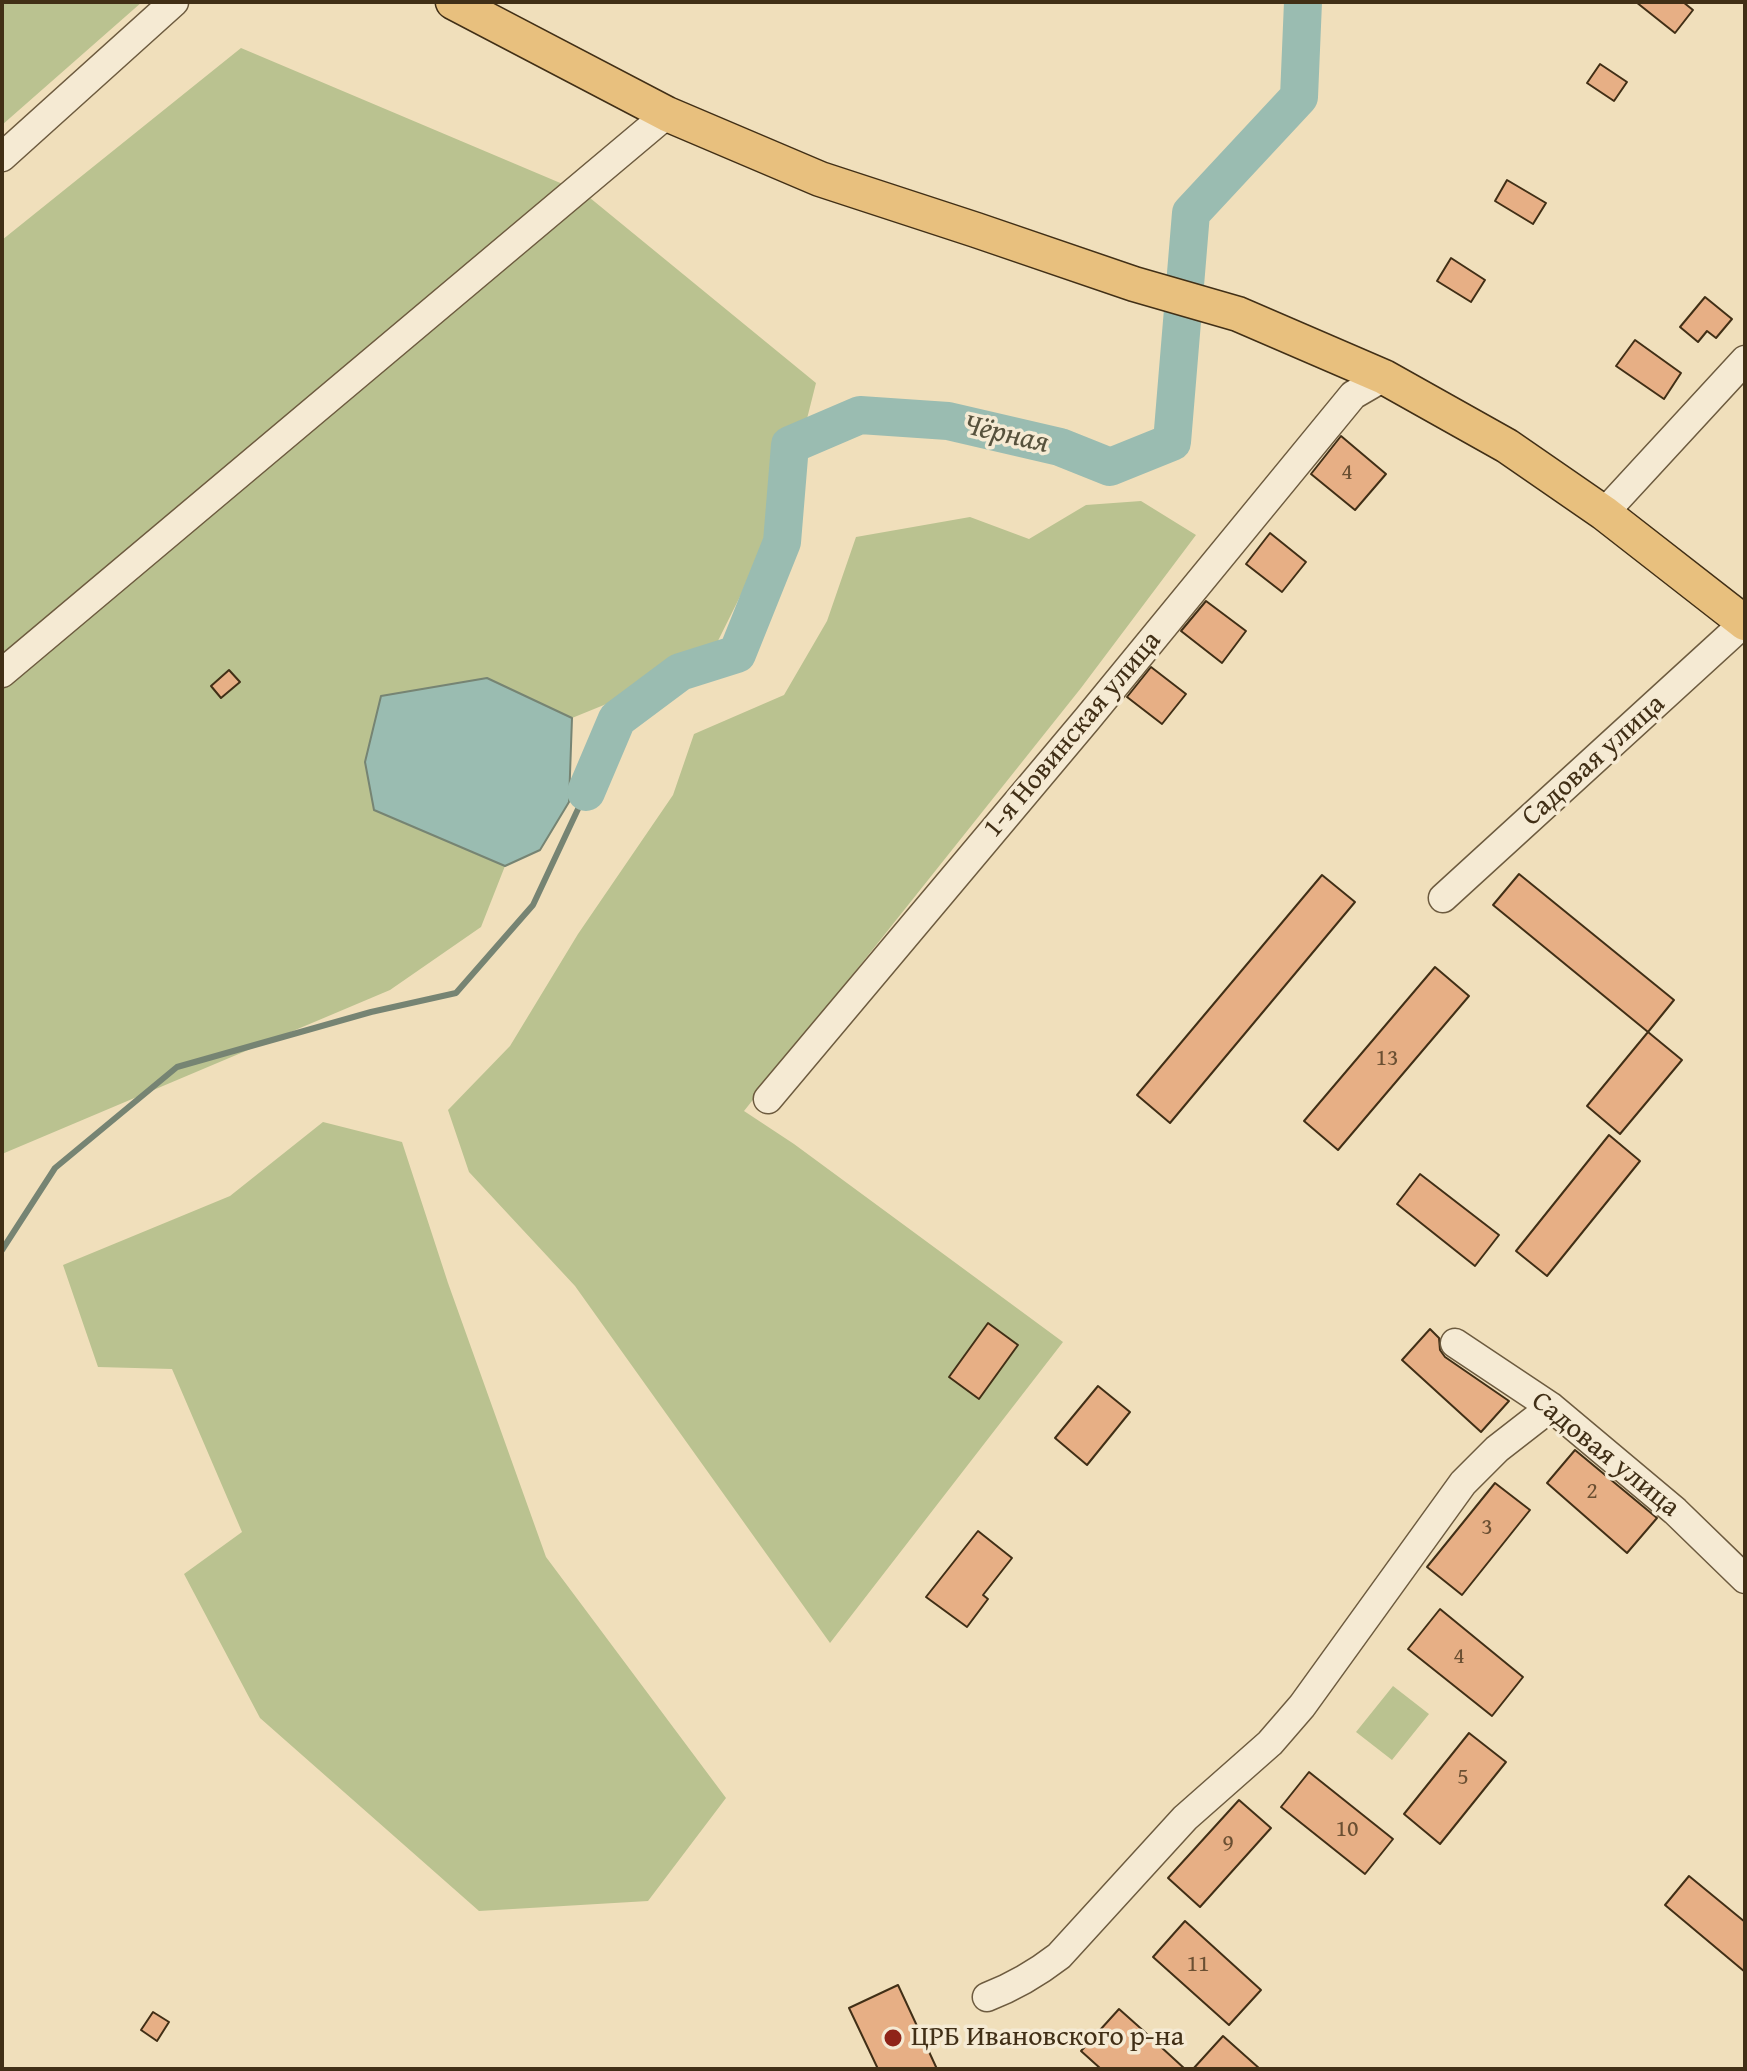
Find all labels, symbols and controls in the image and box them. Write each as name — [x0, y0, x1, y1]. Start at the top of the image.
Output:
water label: Чёрная — [960, 408, 1052, 462]
house number: 4 — [1341, 459, 1353, 487]
street label: 1-я Новинская улица — [977, 625, 1169, 845]
street label: Садовая улица — [1516, 688, 1672, 834]
house number: 13 — [1375, 1045, 1399, 1073]
street label: Садовая улица — [1524, 1385, 1686, 1525]
house number: 2 — [1586, 1478, 1598, 1506]
house number: 3 — [1481, 1514, 1493, 1542]
house number: 4 — [1453, 1643, 1465, 1671]
house number: 5 — [1457, 1764, 1469, 1792]
house number: 10 — [1335, 1816, 1359, 1844]
house number: 9 — [1222, 1830, 1234, 1858]
house number: 11 — [1186, 1951, 1210, 1979]
place label: ЦРБ Ивановского р-на — [911, 2021, 1184, 2055]
marker: ЦРБ Ивановского р-на — [882, 2027, 904, 2049]

